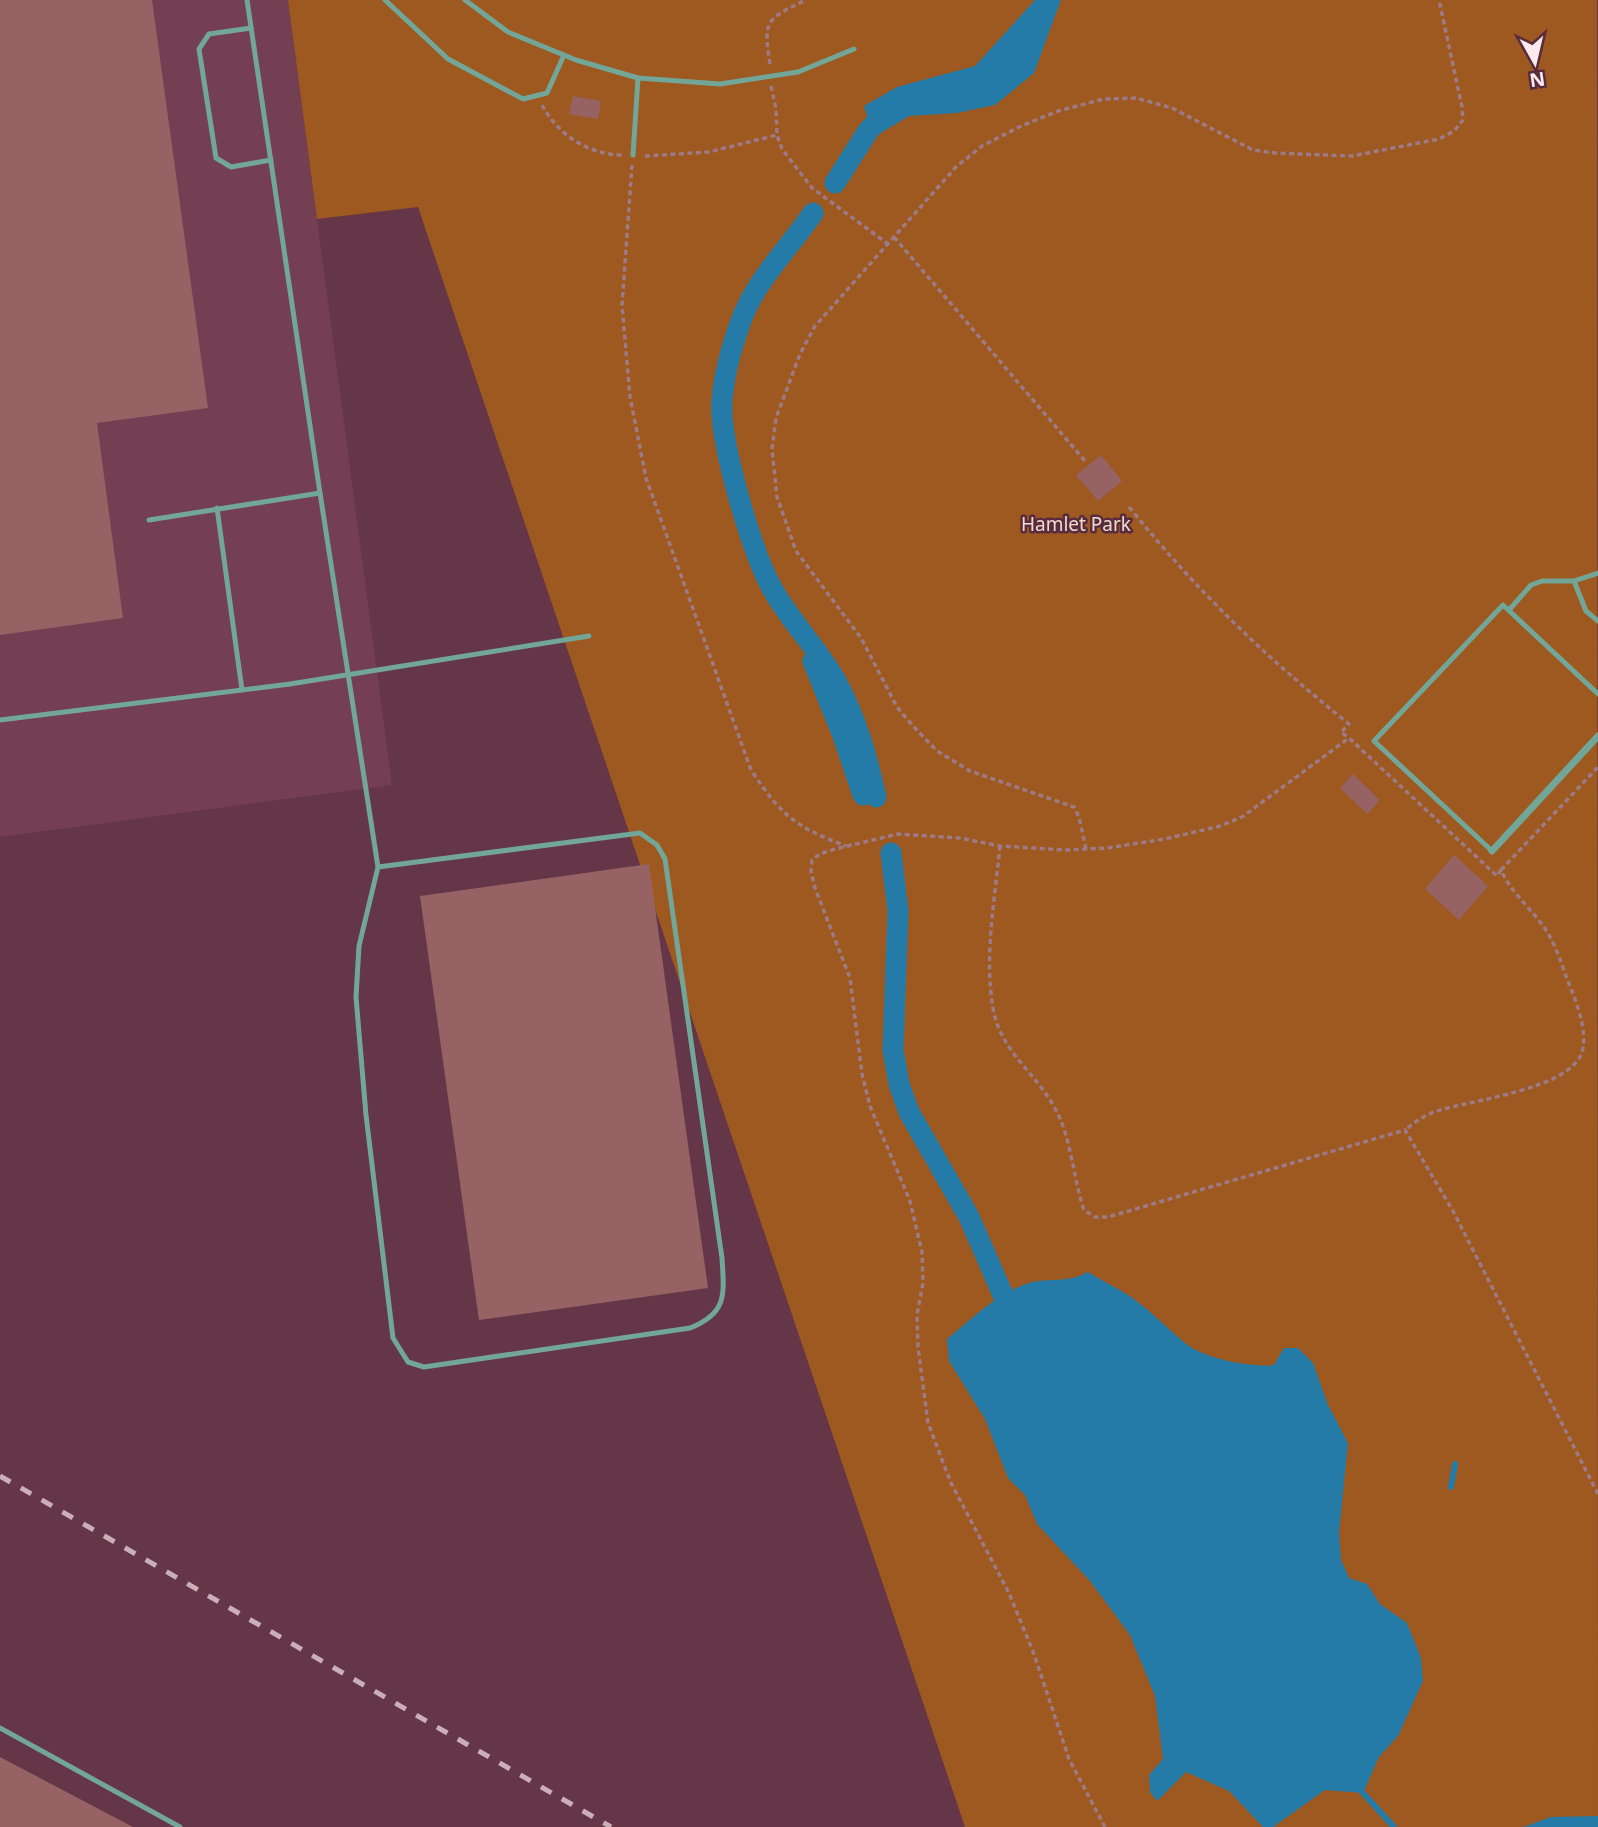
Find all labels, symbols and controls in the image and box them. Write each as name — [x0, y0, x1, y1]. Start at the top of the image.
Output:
north arrow — [1500, 28, 1570, 98]
text: N — [1528, 66, 1547, 94]
park label: Hamlet Park — [1021, 511, 1131, 537]

